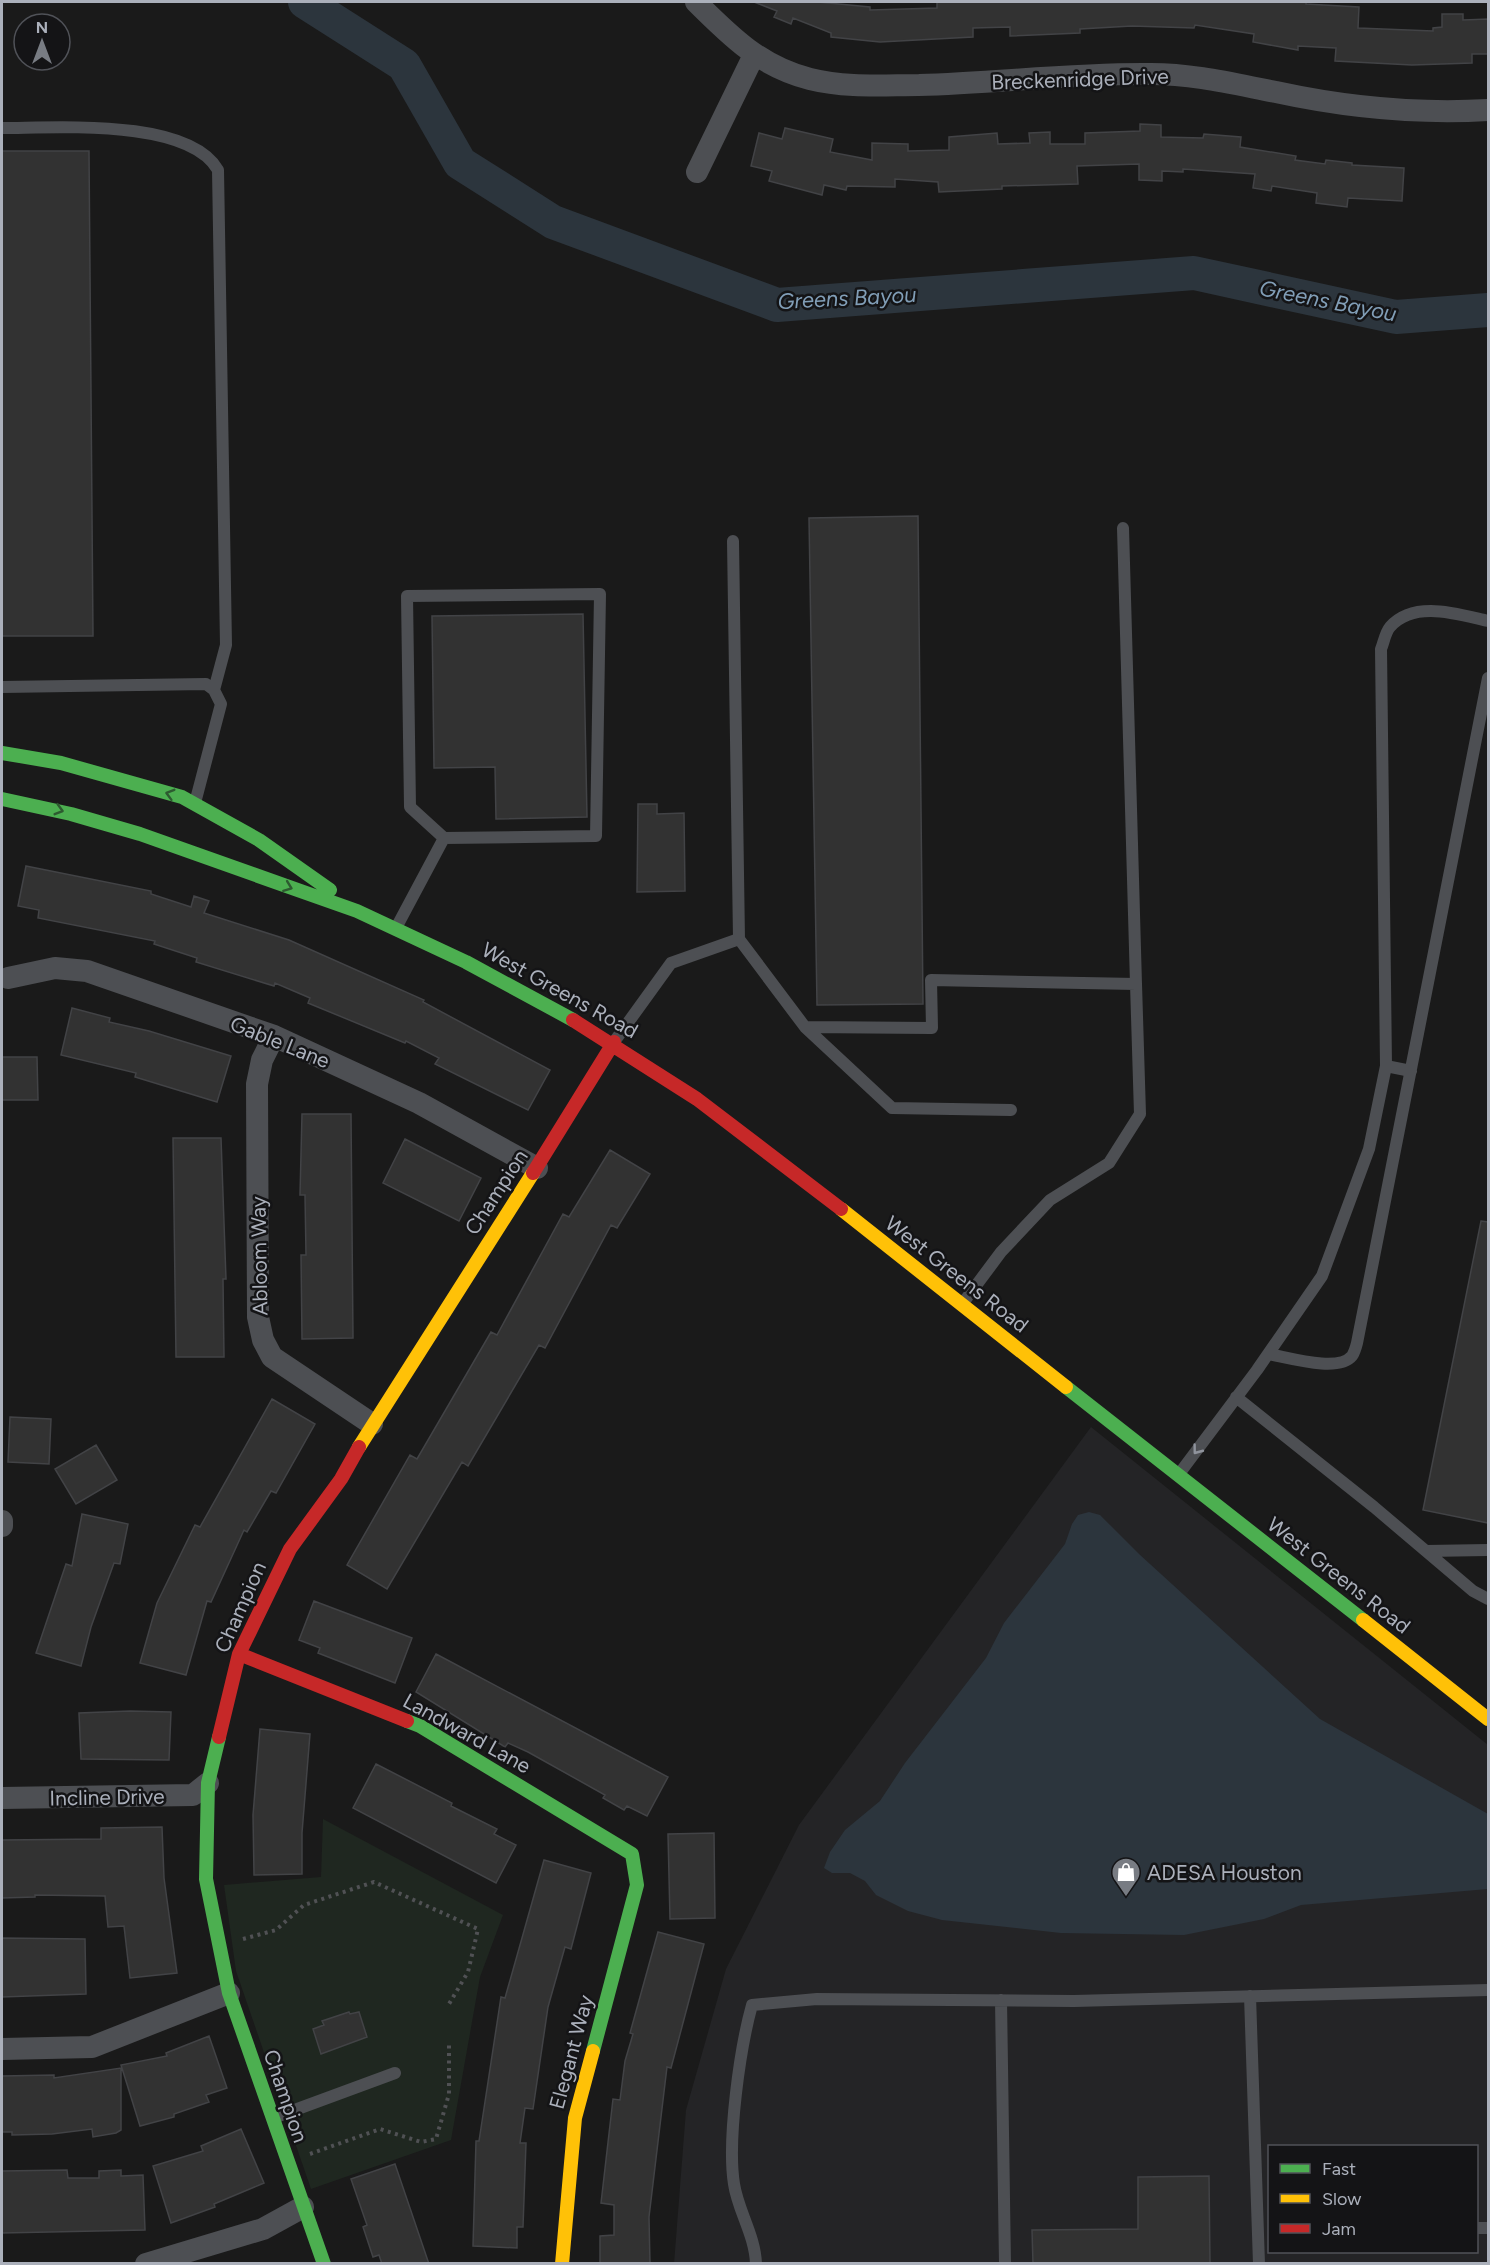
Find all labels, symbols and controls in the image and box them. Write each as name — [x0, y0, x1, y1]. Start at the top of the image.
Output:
north arrow — [12, 12, 72, 72]
text: N — [36, 18, 48, 37]
street label: Breckenridge Drive — [991, 63, 1169, 95]
water label: Greens Bayou — [1257, 274, 1399, 328]
water label: Greens Bayou — [777, 281, 917, 315]
one-way arrow — [165, 789, 176, 801]
one-way arrow — [53, 803, 64, 815]
one-way arrow — [282, 880, 293, 892]
street label: West Greens Road — [478, 937, 642, 1043]
street label: Gable Lane — [227, 1011, 333, 1073]
street label: Champion — [459, 1145, 533, 1239]
street label: Abloom Way — [245, 1196, 273, 1316]
street label: West Greens Road — [880, 1210, 1034, 1338]
one-way arrow — [1193, 1444, 1204, 1455]
street label: West Greens Road — [1262, 1511, 1416, 1639]
street label: Champion — [209, 1558, 271, 1656]
street label: Landward Lane — [399, 1688, 535, 1778]
street label: Incline Drive — [49, 1783, 165, 1811]
shop icon: ADESA Houston — [1110, 1856, 1142, 1898]
place label: ADESA Houston — [1147, 1860, 1302, 1885]
street label: Elegant Way — [544, 1992, 598, 2112]
street label: Champion — [258, 2046, 314, 2146]
legend — [1268, 2145, 1478, 2253]
text: Fast — [1322, 2158, 1356, 2180]
text: Slow — [1322, 2188, 1361, 2210]
text: Jam — [1322, 2218, 1356, 2240]

